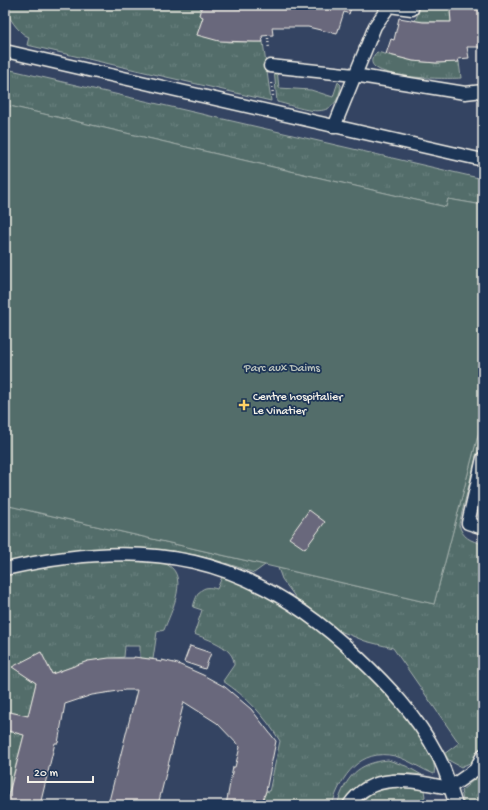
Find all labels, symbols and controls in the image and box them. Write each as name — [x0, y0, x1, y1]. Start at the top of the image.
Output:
park label: Parc aux Daims — [243, 362, 321, 376]
place label: Centre hospitalier Le Vinatier — [253, 391, 344, 419]
marker: Centre hospitalier Le Vinatier — [238, 399, 250, 411]
scale bar — [28, 758, 93, 784]
text: 20 m — [34, 767, 59, 781]

